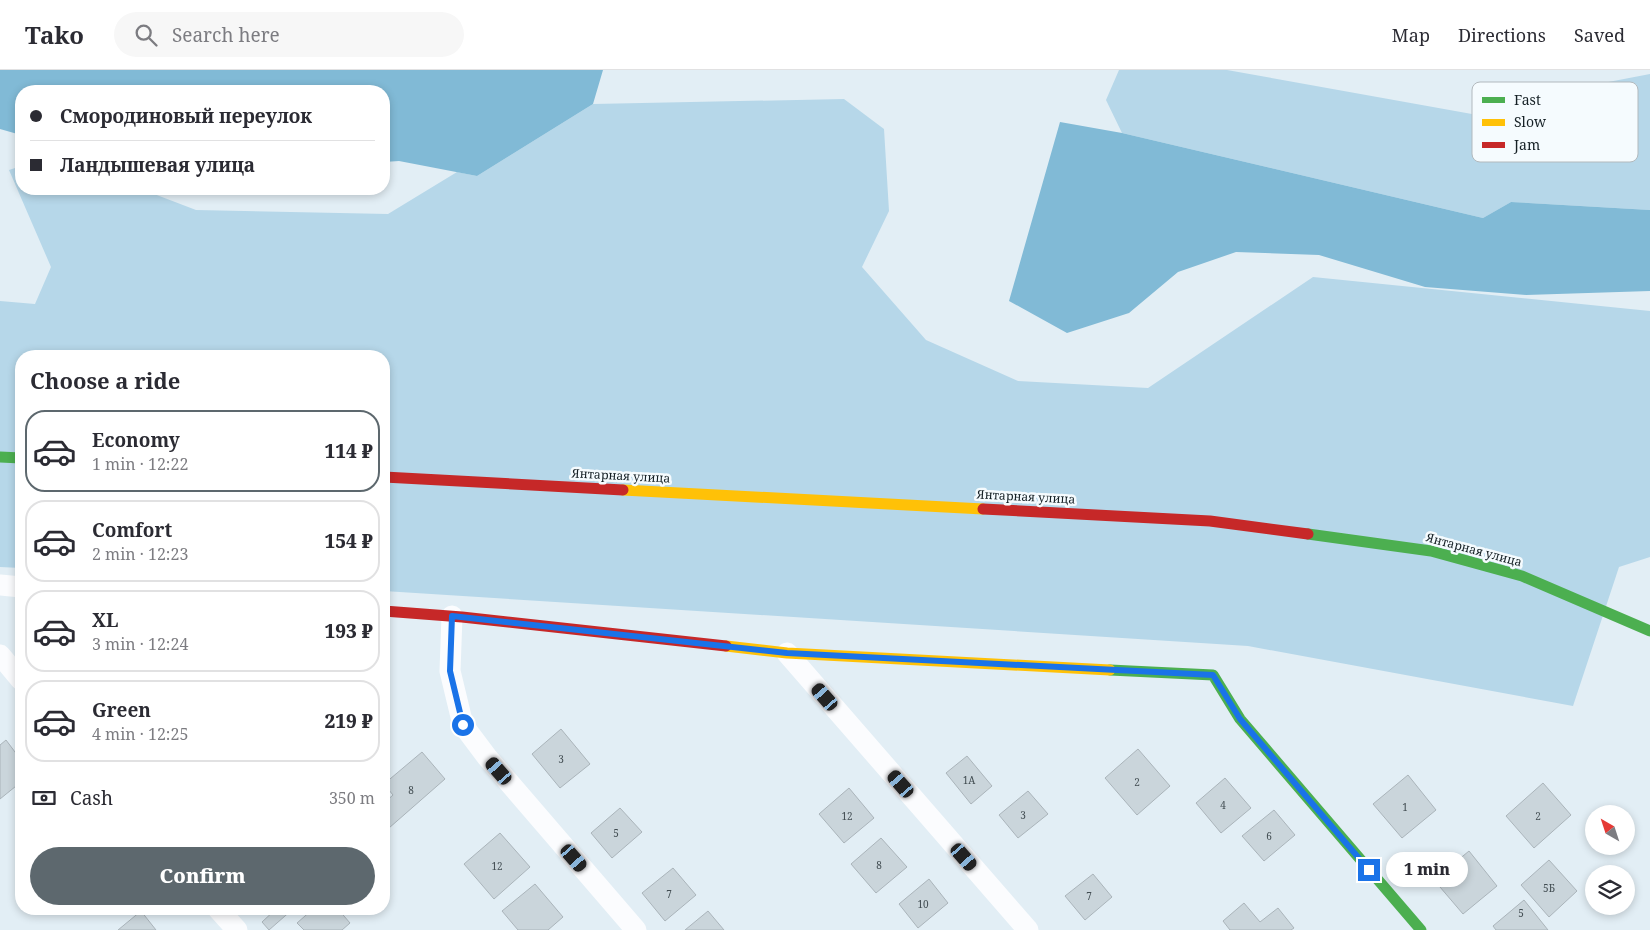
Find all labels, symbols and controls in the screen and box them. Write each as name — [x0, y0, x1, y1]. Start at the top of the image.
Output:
search box — [114, 12, 464, 57]
text: Tako — [25, 18, 84, 51]
icon: search — [132, 21, 160, 49]
text: Search here — [172, 22, 280, 48]
text: Map — [1392, 23, 1430, 47]
text: Directions — [1458, 23, 1546, 47]
text: Saved — [1574, 23, 1625, 47]
legend — [1472, 82, 1638, 162]
text: Fast — [1514, 90, 1541, 109]
text: Смородиновый переулок — [60, 103, 312, 129]
text: Slow — [1514, 112, 1547, 131]
text: Jam — [1513, 135, 1540, 154]
text: Ландышевая улица — [60, 152, 255, 178]
text: Choose a ride — [30, 365, 180, 395]
text: Economy — [92, 427, 180, 453]
icon: car — [32, 429, 77, 474]
text: 114 ₽ — [325, 438, 373, 464]
text: 1 min · 12:22 — [92, 453, 188, 475]
street label: Янтарная улица — [570, 464, 671, 487]
street label: Янтарная улица — [975, 485, 1076, 508]
text: Comfort — [92, 517, 172, 543]
icon: car — [32, 519, 77, 564]
text: 154 ₽ — [325, 528, 373, 554]
street label: Янтарная улица — [1423, 528, 1524, 571]
text: 2 min · 12:23 — [92, 543, 188, 565]
text: XL — [92, 607, 118, 633]
icon: car — [32, 609, 77, 654]
text: 193 ₽ — [325, 618, 373, 644]
text: 3 min · 12:24 — [92, 633, 188, 655]
car — [809, 681, 840, 713]
text: Green — [92, 697, 151, 723]
icon: car — [32, 699, 77, 744]
text: 219 ₽ — [325, 708, 373, 734]
route start — [452, 714, 474, 736]
text: 4 min · 12:25 — [92, 723, 188, 745]
house number: 3 — [558, 752, 564, 766]
car — [483, 755, 514, 787]
car — [885, 768, 916, 800]
house number: 1А — [963, 773, 976, 787]
house number: 2 — [1134, 775, 1140, 789]
house number: 8 — [408, 783, 414, 797]
icon: cash — [30, 784, 58, 812]
text: Cash — [70, 785, 113, 811]
text: 350 m — [329, 787, 375, 809]
house number: 4 — [1220, 798, 1226, 812]
house number: 1 — [1402, 800, 1408, 814]
north arrow — [1585, 805, 1635, 855]
map controls — [1585, 805, 1635, 915]
house number: 3 — [1020, 808, 1026, 822]
house number: 12 — [841, 809, 853, 823]
house number: 2 — [1535, 809, 1541, 823]
house number: 5 — [613, 826, 619, 840]
house number: 6 — [1266, 829, 1272, 843]
car — [948, 841, 979, 873]
car — [558, 842, 589, 874]
button: Confirm — [30, 847, 375, 905]
callout: 1 min — [1386, 852, 1469, 888]
house number: 8 — [876, 858, 882, 872]
text: 1 min — [1404, 858, 1450, 880]
house number: 12 — [491, 859, 503, 873]
route end — [1358, 859, 1380, 881]
button: layers — [1585, 865, 1635, 915]
house number: 5Б — [1543, 881, 1555, 895]
house number: 7 — [666, 887, 672, 901]
house number: 7 — [1086, 889, 1092, 903]
house number: 10 — [917, 897, 929, 911]
house number: 5 — [1518, 906, 1524, 920]

